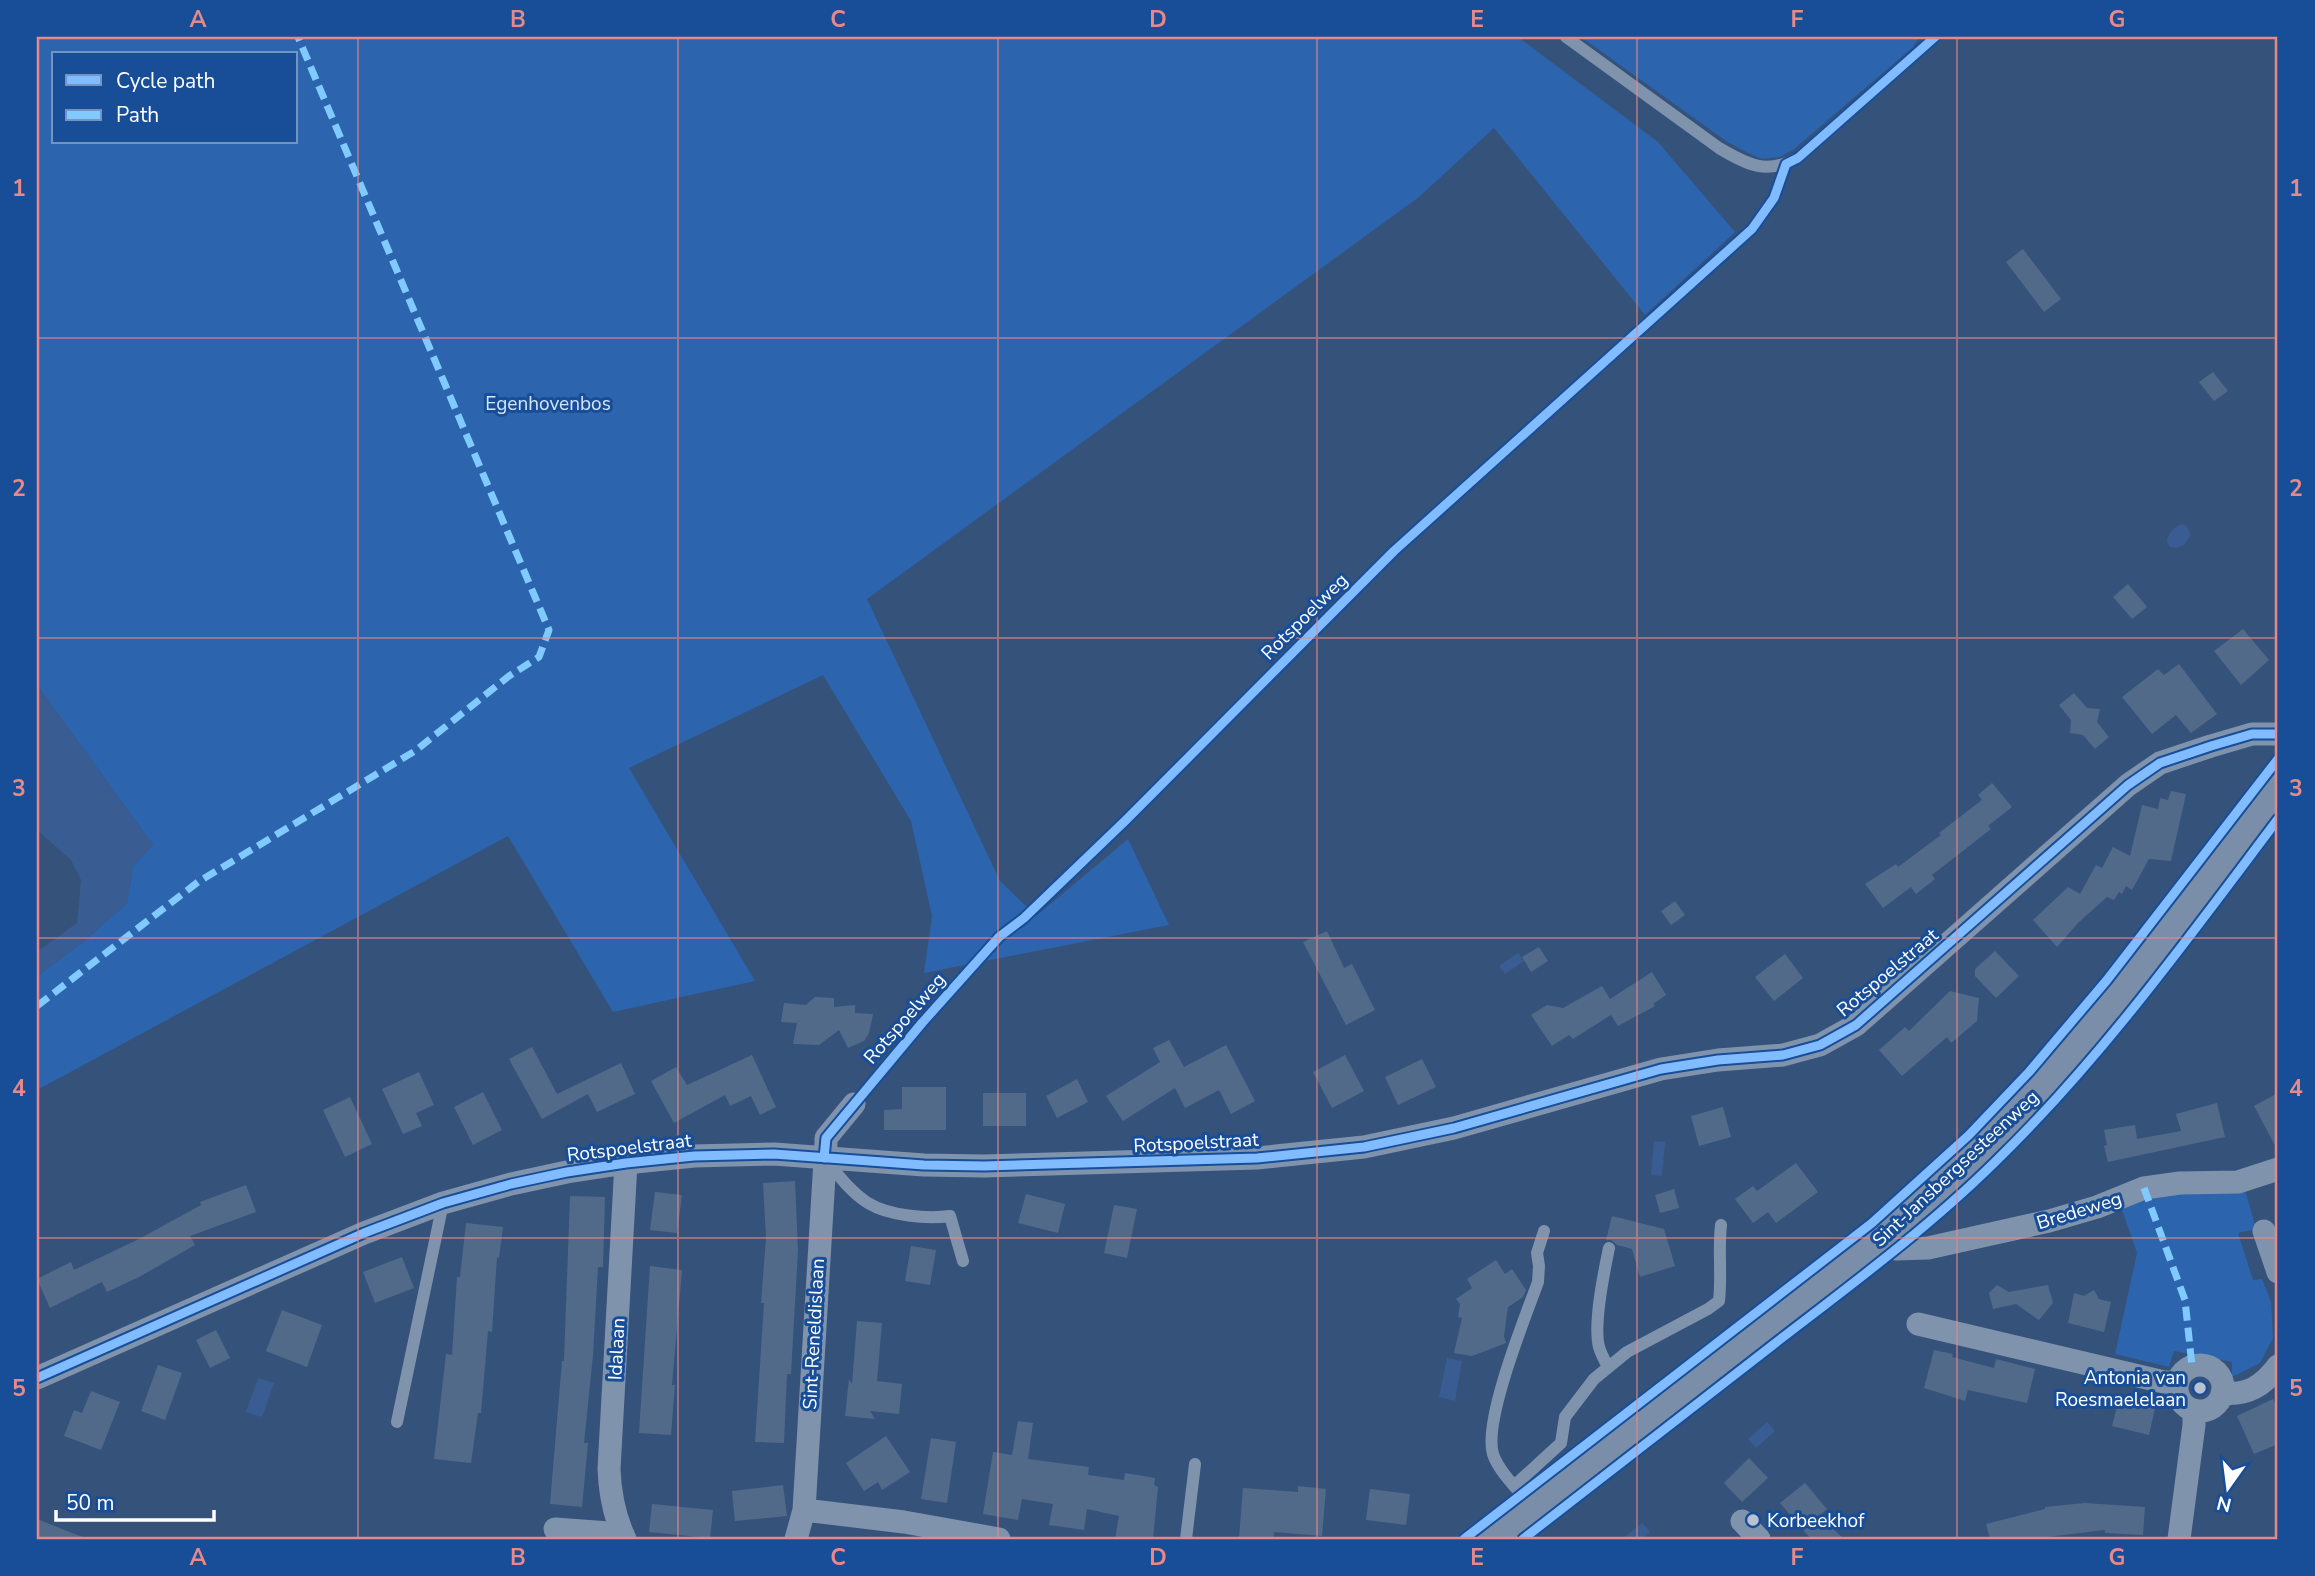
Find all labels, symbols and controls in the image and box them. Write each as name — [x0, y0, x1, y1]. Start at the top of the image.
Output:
text: A — [189, 4, 207, 35]
text: B — [510, 4, 526, 35]
text: C — [830, 4, 846, 35]
text: D — [1149, 4, 1167, 35]
text: E — [1470, 4, 1484, 35]
text: F — [1791, 4, 1804, 35]
text: G — [2109, 4, 2125, 35]
legend — [52, 52, 298, 144]
text: Cycle path — [116, 67, 215, 95]
text: Path — [116, 101, 159, 129]
text: 1 — [12, 173, 26, 204]
text: 1 — [2289, 173, 2303, 204]
park label: Egenhovenbos — [485, 391, 611, 417]
text: 2 — [12, 473, 26, 504]
text: 2 — [2289, 473, 2303, 504]
street label: Rotspoelweg — [1256, 568, 1354, 666]
text: 3 — [12, 773, 26, 804]
text: 3 — [2289, 773, 2303, 804]
street label: Rotspoelstraat — [1831, 922, 1944, 1023]
street label: Rotspoelweg — [858, 967, 952, 1070]
text: 4 — [12, 1073, 26, 1104]
text: 4 — [2289, 1073, 2303, 1104]
street label: Sint-Jansbergsesteenweg — [1867, 1085, 2045, 1253]
street label: Rotspoelstraat — [565, 1127, 693, 1169]
street label: Rotspoelstraat — [1133, 1127, 1260, 1159]
street label: Bredeweg — [2034, 1186, 2125, 1236]
street label: Sint-Reneldislaan — [797, 1258, 831, 1410]
street label: Idalaan — [602, 1317, 632, 1381]
place label: Antonia van Roesmaelelaan — [2055, 1365, 2186, 1413]
text: 5 — [12, 1373, 26, 1404]
text: 5 — [2289, 1373, 2303, 1404]
marker: Antonia van Roesmaelelaan — [2192, 1380, 2208, 1396]
north arrow — [2192, 1454, 2262, 1524]
scale bar — [56, 1478, 214, 1522]
text: 50 m — [66, 1489, 115, 1517]
text: N — [2214, 1489, 2234, 1518]
place label: Korbeekhof — [1767, 1508, 1865, 1534]
marker: Korbeekhof — [1745, 1512, 1761, 1528]
text: A — [189, 1542, 207, 1573]
text: B — [510, 1542, 526, 1573]
text: C — [830, 1542, 846, 1573]
text: D — [1149, 1542, 1167, 1573]
text: E — [1470, 1542, 1484, 1573]
text: F — [1791, 1542, 1804, 1573]
text: G — [2109, 1542, 2125, 1573]

